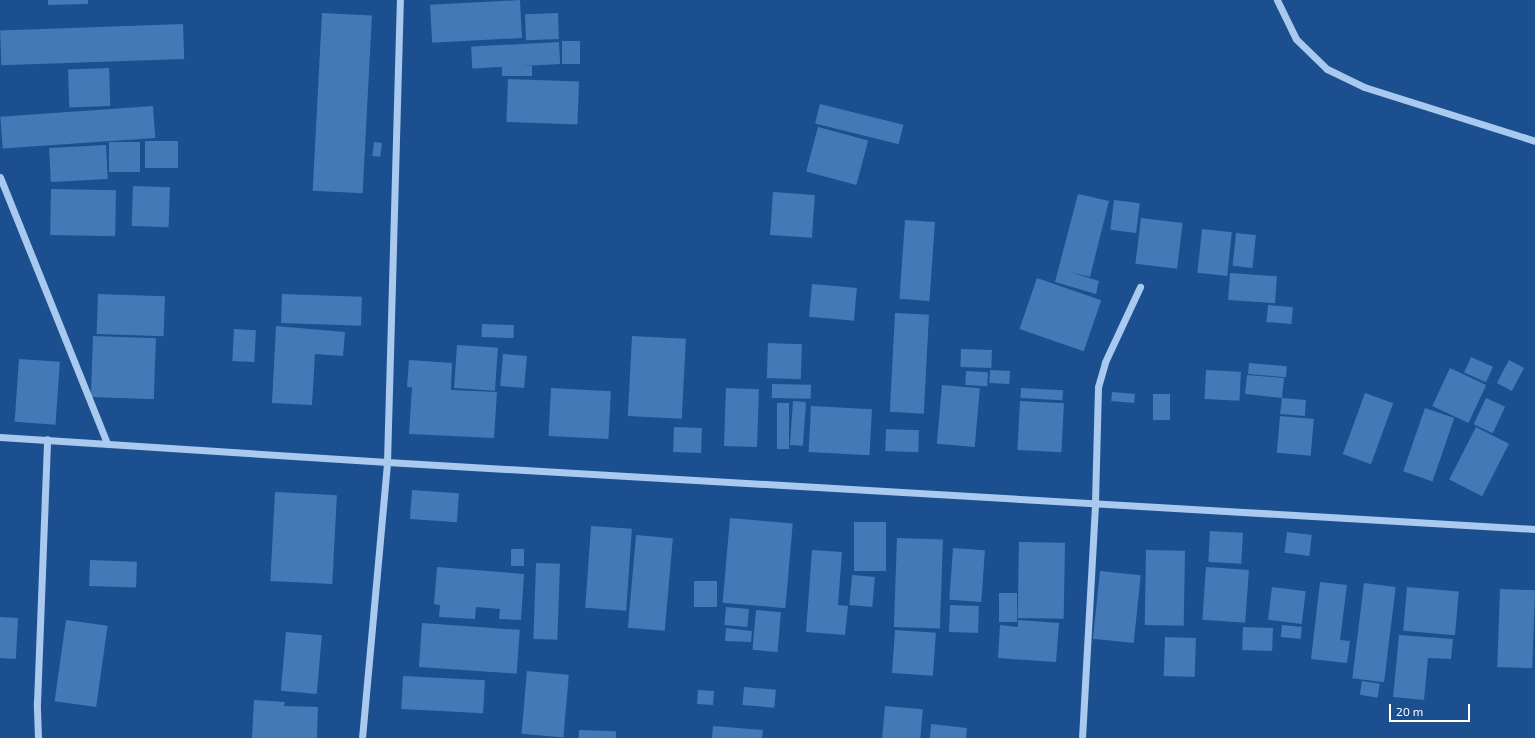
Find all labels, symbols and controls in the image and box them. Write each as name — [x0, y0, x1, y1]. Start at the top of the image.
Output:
scale bar — [1391, 696, 1472, 722]
text: 20 m — [1396, 704, 1423, 718]

